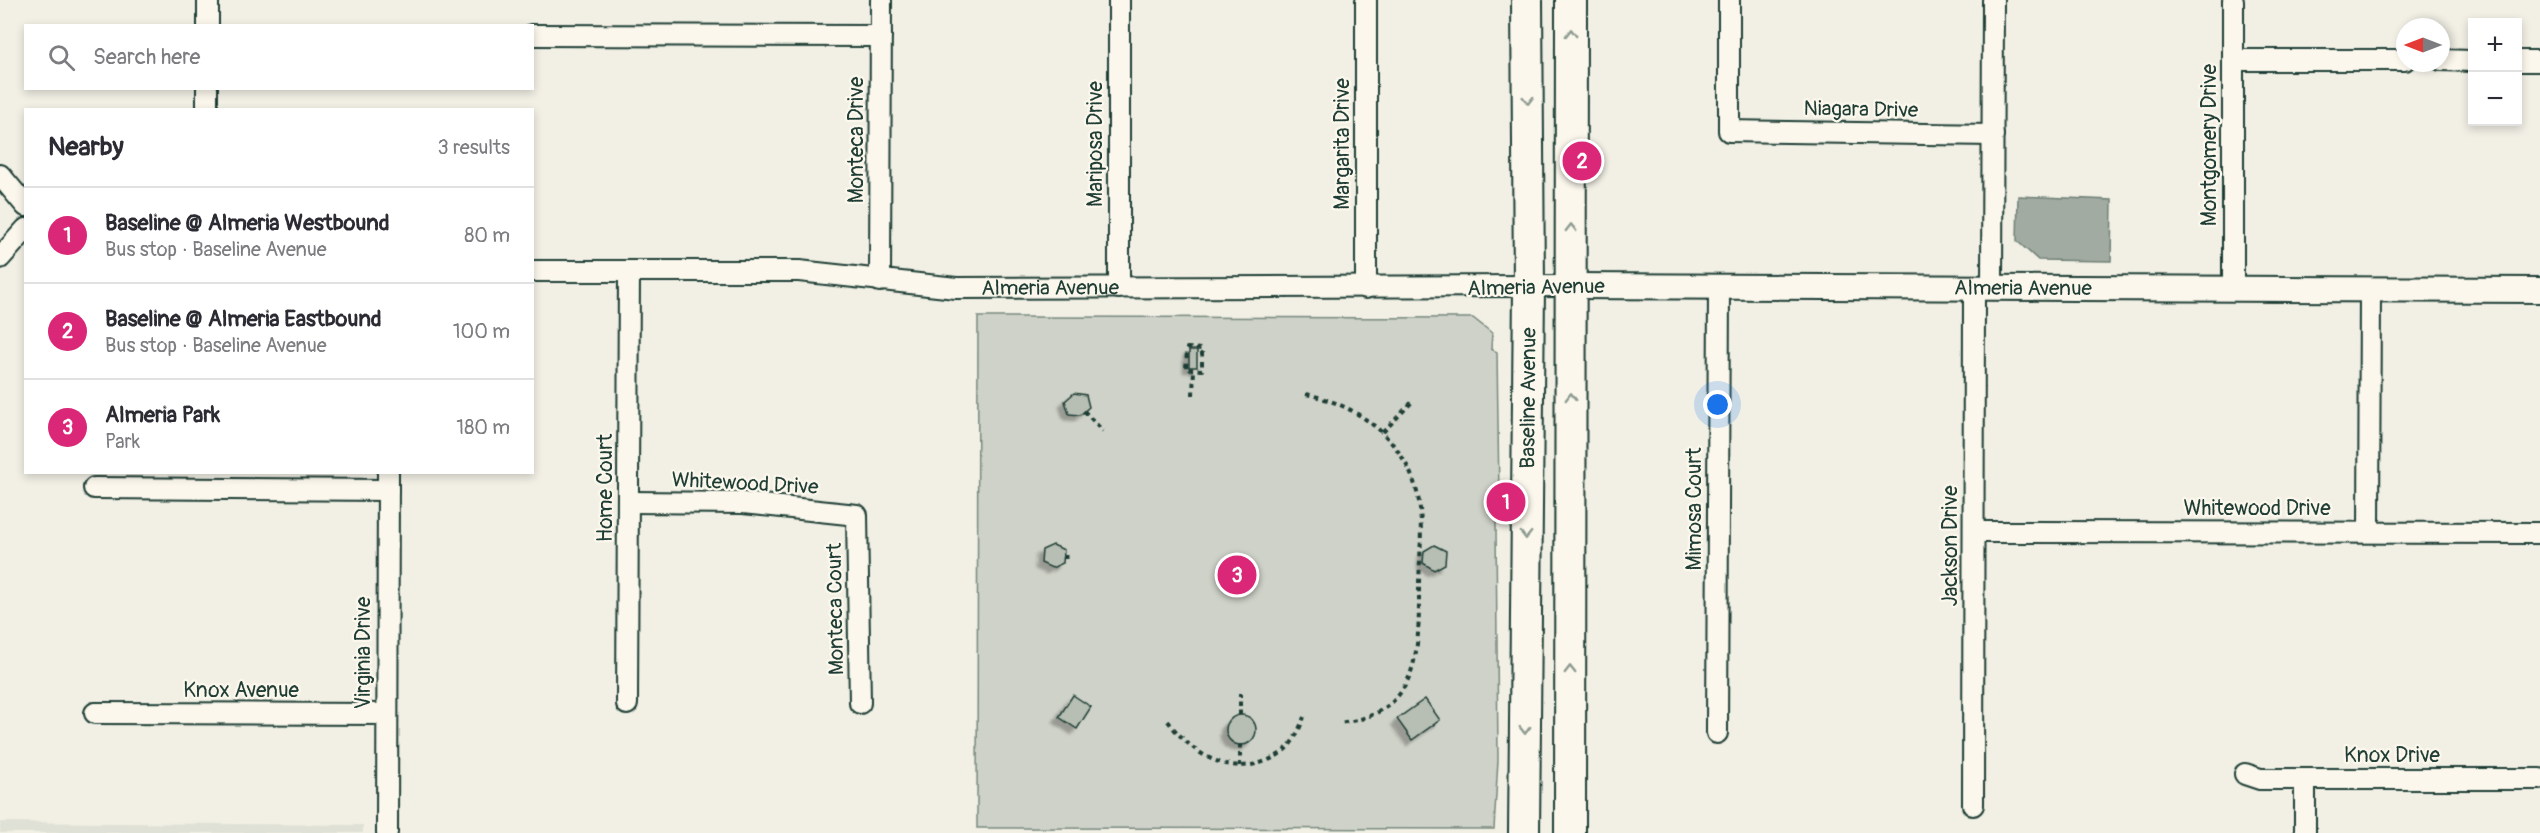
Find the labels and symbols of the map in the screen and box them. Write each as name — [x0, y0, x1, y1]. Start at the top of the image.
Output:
north arrow — [2396, 18, 2450, 72]
one-way arrow — [1565, 28, 1577, 37]
street label: Montgomery Drive — [2196, 63, 2223, 226]
street label: Monteca Drive — [843, 76, 870, 203]
street label: Margarita Drive — [1329, 78, 1356, 210]
street label: Mariposa Drive — [1082, 80, 1109, 207]
street label: Niagara Drive — [1803, 95, 1919, 124]
one-way arrow — [1522, 96, 1534, 105]
pin: 2 — [1562, 138, 1602, 184]
one-way arrow — [1565, 223, 1577, 232]
street label: Almeria Avenue — [1467, 273, 1606, 302]
street label: Almeria Avenue — [981, 274, 1120, 302]
street label: Almeria Avenue — [1954, 275, 2093, 302]
street label: Baseline Avenue — [1514, 327, 1543, 469]
your location — [1703, 390, 1732, 419]
one-way arrow — [1565, 393, 1577, 402]
street label: Home Court — [592, 433, 619, 542]
street label: Mimosa Court — [1681, 447, 1708, 570]
street label: Whitewood Drive — [671, 466, 820, 501]
pin: 1 — [1486, 480, 1526, 524]
street label: Jackson Drive — [1937, 485, 1964, 606]
street label: Whitewood Drive — [2184, 495, 2331, 522]
one-way arrow — [1520, 530, 1533, 539]
street label: Monteca Court — [821, 542, 850, 675]
pin: 3 — [1218, 552, 1256, 598]
street label: Virginia Drive — [350, 596, 377, 709]
one-way arrow — [1564, 665, 1576, 674]
street label: Knox Avenue — [183, 677, 299, 704]
one-way arrow — [1519, 725, 1531, 734]
street label: Knox Drive — [2344, 742, 2441, 769]

